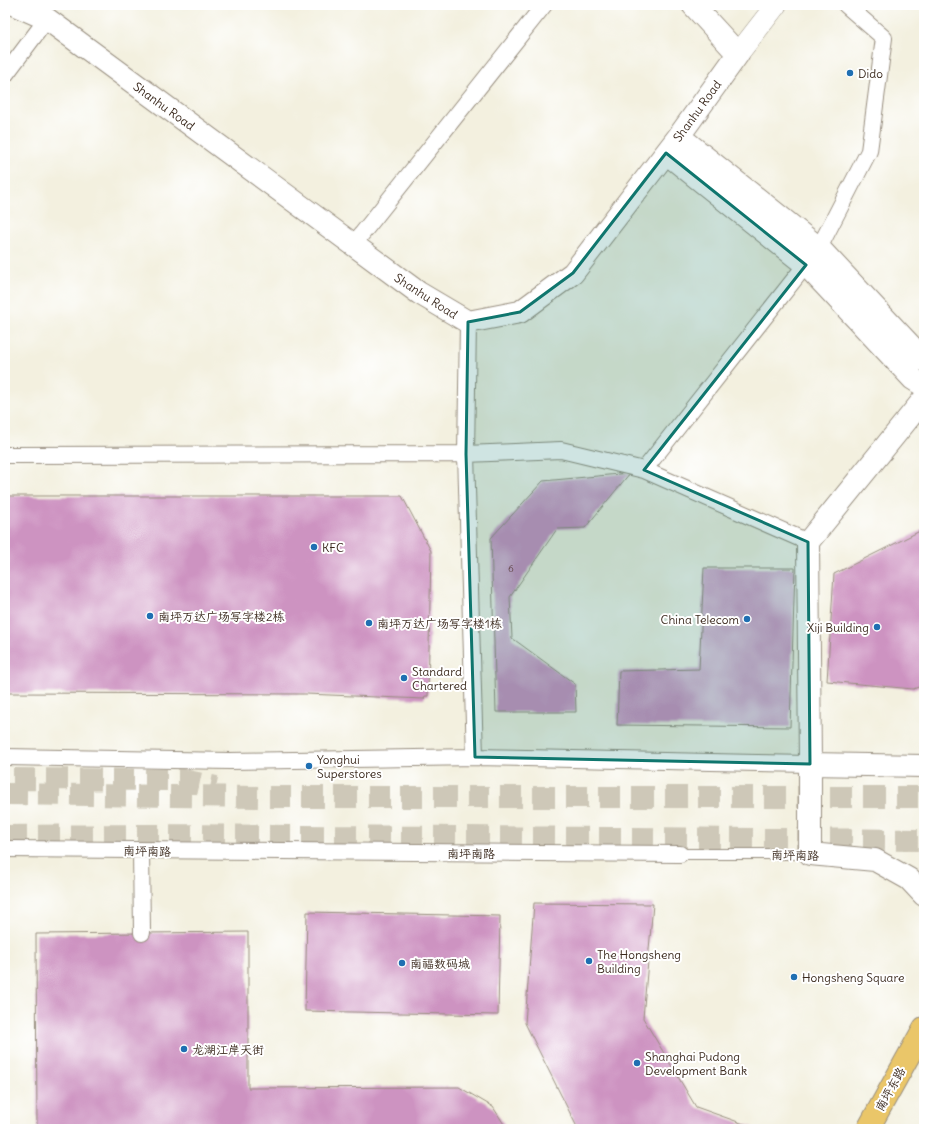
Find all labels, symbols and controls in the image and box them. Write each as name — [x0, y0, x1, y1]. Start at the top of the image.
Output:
place label: Dido — [858, 66, 883, 81]
marker: Dido — [845, 68, 855, 78]
street label: Shanhu Road — [670, 77, 724, 145]
street label: Shanhu Road — [130, 79, 198, 133]
street label: Shanhu Road — [392, 270, 460, 322]
place label: KFC — [322, 540, 344, 555]
marker: KFC — [309, 542, 319, 552]
house number: 6 — [508, 562, 514, 575]
place label: 南坪万达广场写字楼2栋 — [158, 609, 285, 624]
marker: 南坪万达广场写字楼2栋 — [145, 611, 155, 621]
place label: China Telecom — [661, 612, 739, 627]
marker: China Telecom — [742, 614, 752, 624]
place label: 南坪万达广场写字楼1栋 — [377, 616, 502, 631]
marker: 南坪万达广场写字楼1栋 — [364, 618, 374, 628]
place label: Xiji Building — [807, 620, 869, 635]
marker: Xiji Building — [872, 622, 882, 632]
place label: Standard Chartered — [412, 664, 467, 693]
marker: Standard Chartered — [399, 673, 409, 683]
place label: Yonghui Superstores — [317, 752, 382, 781]
marker: Yonghui Superstores — [304, 761, 314, 771]
street label: 南坪南路 — [123, 843, 171, 859]
street label: 南坪南路 — [447, 846, 495, 861]
street label: 南坪南路 — [771, 847, 819, 863]
place label: The Hongsheng Building — [597, 947, 681, 976]
place label: 南福数码城 — [410, 956, 470, 971]
marker: The Hongsheng Building — [584, 956, 594, 966]
marker: 南福数码城 — [397, 958, 407, 968]
place label: Hongsheng Square — [802, 970, 904, 985]
marker: Hongsheng Square — [789, 972, 799, 982]
place label: 龙湖江岸天街 — [192, 1042, 264, 1057]
marker: 龙湖江岸天街 — [179, 1044, 189, 1054]
place label: Shanghai Pudong Development Bank — [645, 1049, 747, 1078]
marker: Shanghai Pudong Development Bank — [632, 1058, 642, 1068]
street label: 南坪东路 — [872, 1064, 908, 1114]

